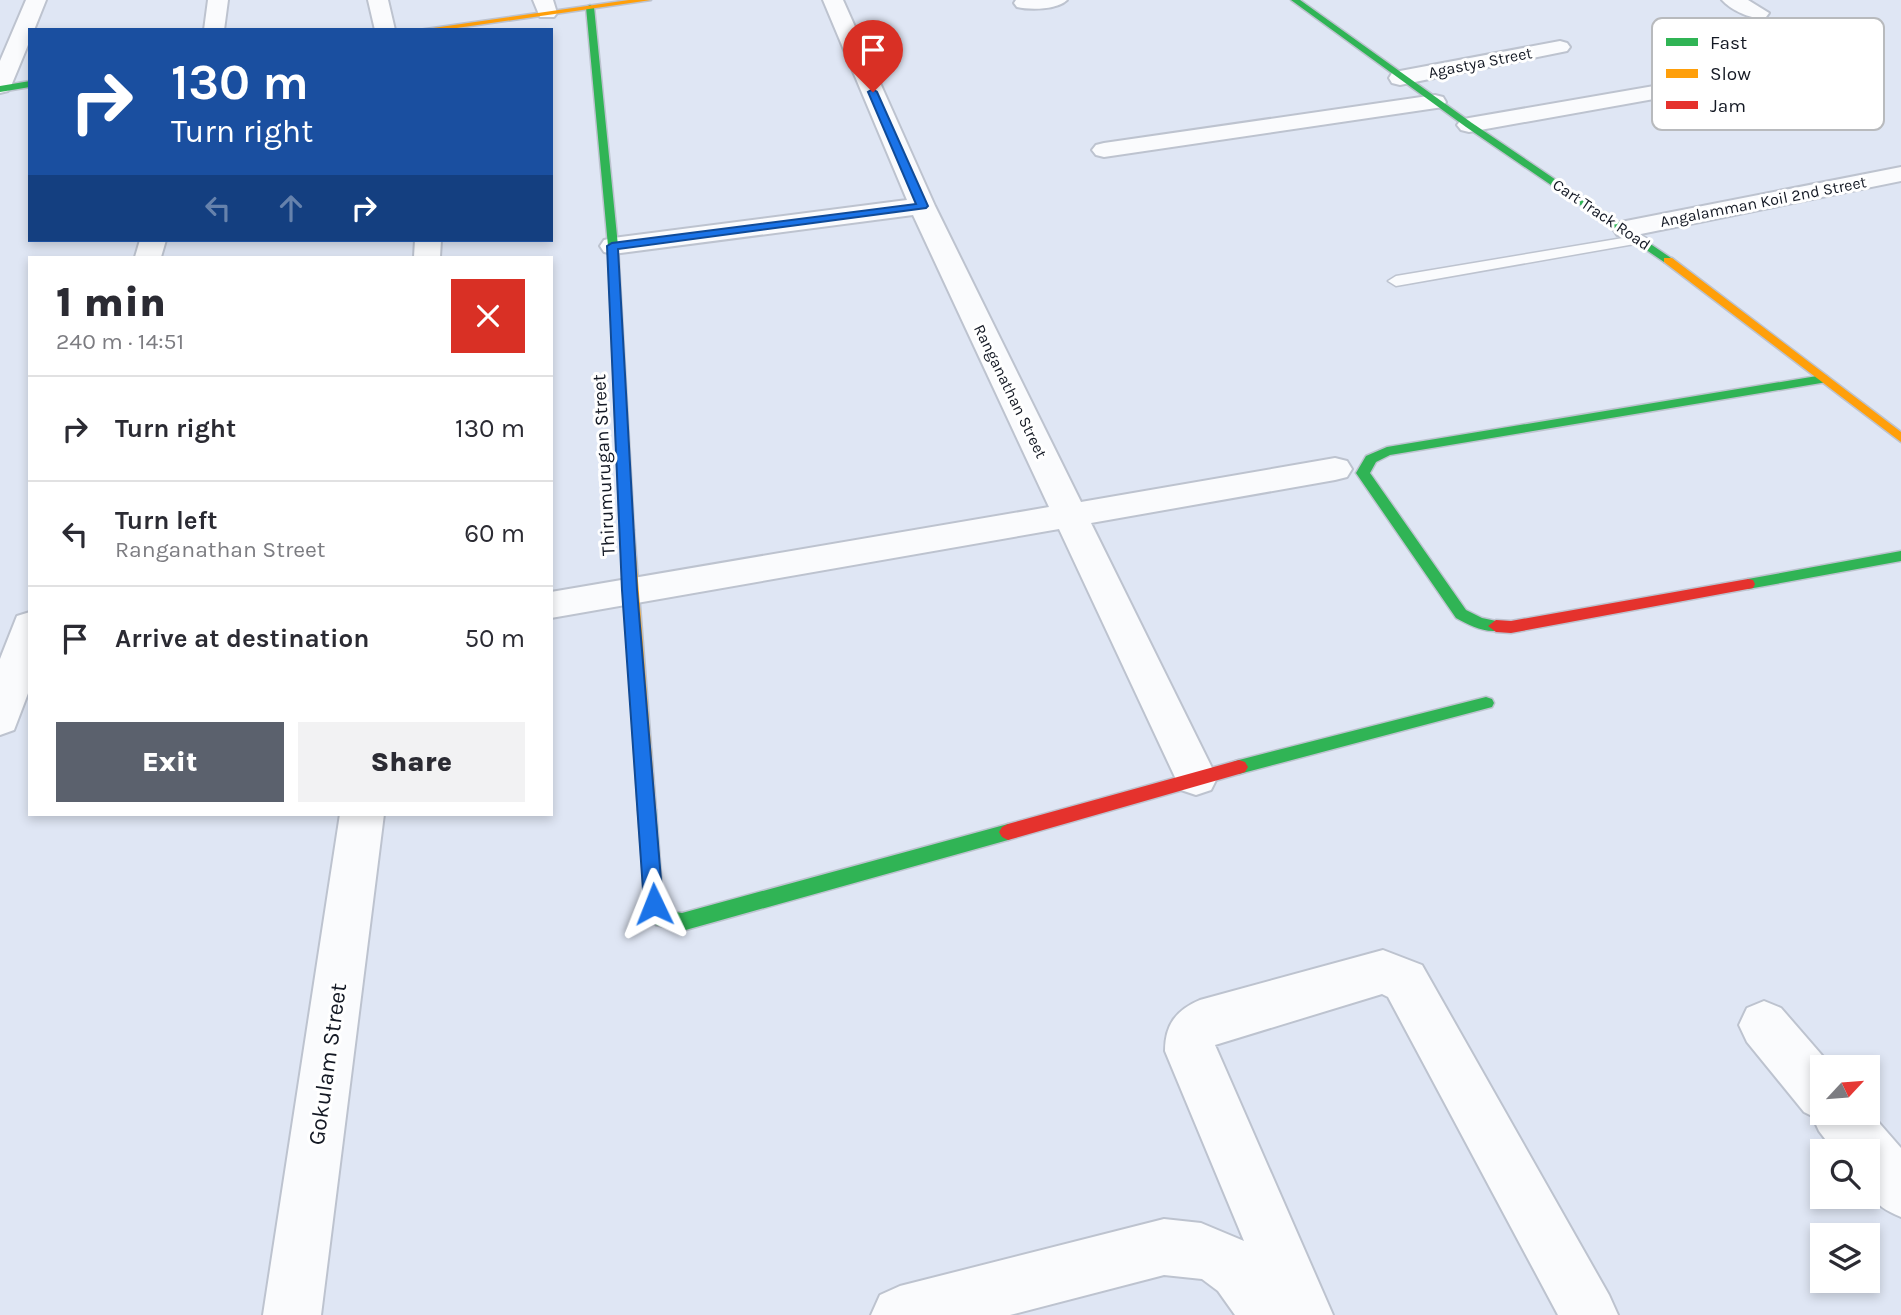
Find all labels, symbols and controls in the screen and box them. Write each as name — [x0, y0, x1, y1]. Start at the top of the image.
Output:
legend — [1652, 18, 1884, 130]
pin — [843, 20, 903, 92]
icon: arrive — [854, 31, 892, 69]
text: Fast — [1710, 32, 1747, 54]
street label: Agastya Street — [1427, 43, 1534, 82]
text: 130 m — [171, 54, 309, 111]
icon: right — [56, 56, 147, 147]
text: Slow — [1710, 63, 1751, 85]
text: Jam — [1710, 95, 1746, 117]
text: Turn right — [171, 113, 313, 150]
street label: Angalamman Koil 2nd Street — [1658, 172, 1868, 231]
street label: Cart Track Road — [1549, 175, 1654, 254]
icon: left — [199, 189, 237, 227]
icon: ahead — [272, 189, 310, 227]
icon: right — [345, 189, 383, 227]
text: 1 min — [56, 277, 166, 327]
button: close — [451, 279, 525, 353]
street label: Ranganathan Street — [970, 321, 1051, 461]
text: 240 m · 14:51 — [56, 328, 184, 355]
street label: Thirumurugan Street — [588, 374, 620, 556]
icon: right — [56, 410, 94, 448]
text: Turn right — [115, 413, 236, 444]
text: 130 m — [455, 413, 525, 444]
text: Turn left — [115, 505, 217, 536]
icon: left — [56, 515, 94, 553]
text: 60 m — [464, 518, 525, 549]
text: Ranganathan Street — [115, 536, 325, 563]
icon: arrive — [56, 620, 94, 658]
text: Arrive at destination — [115, 623, 369, 654]
text: 50 m — [464, 623, 525, 654]
button: Exit — [56, 722, 284, 802]
button: Share — [298, 722, 525, 802]
position arrow — [617, 867, 691, 941]
street label: Gokulam Street — [303, 981, 352, 1147]
north arrow — [1810, 1055, 1880, 1125]
map controls — [1810, 1055, 1880, 1293]
button: search — [1810, 1139, 1880, 1209]
button: layers — [1810, 1223, 1880, 1293]

